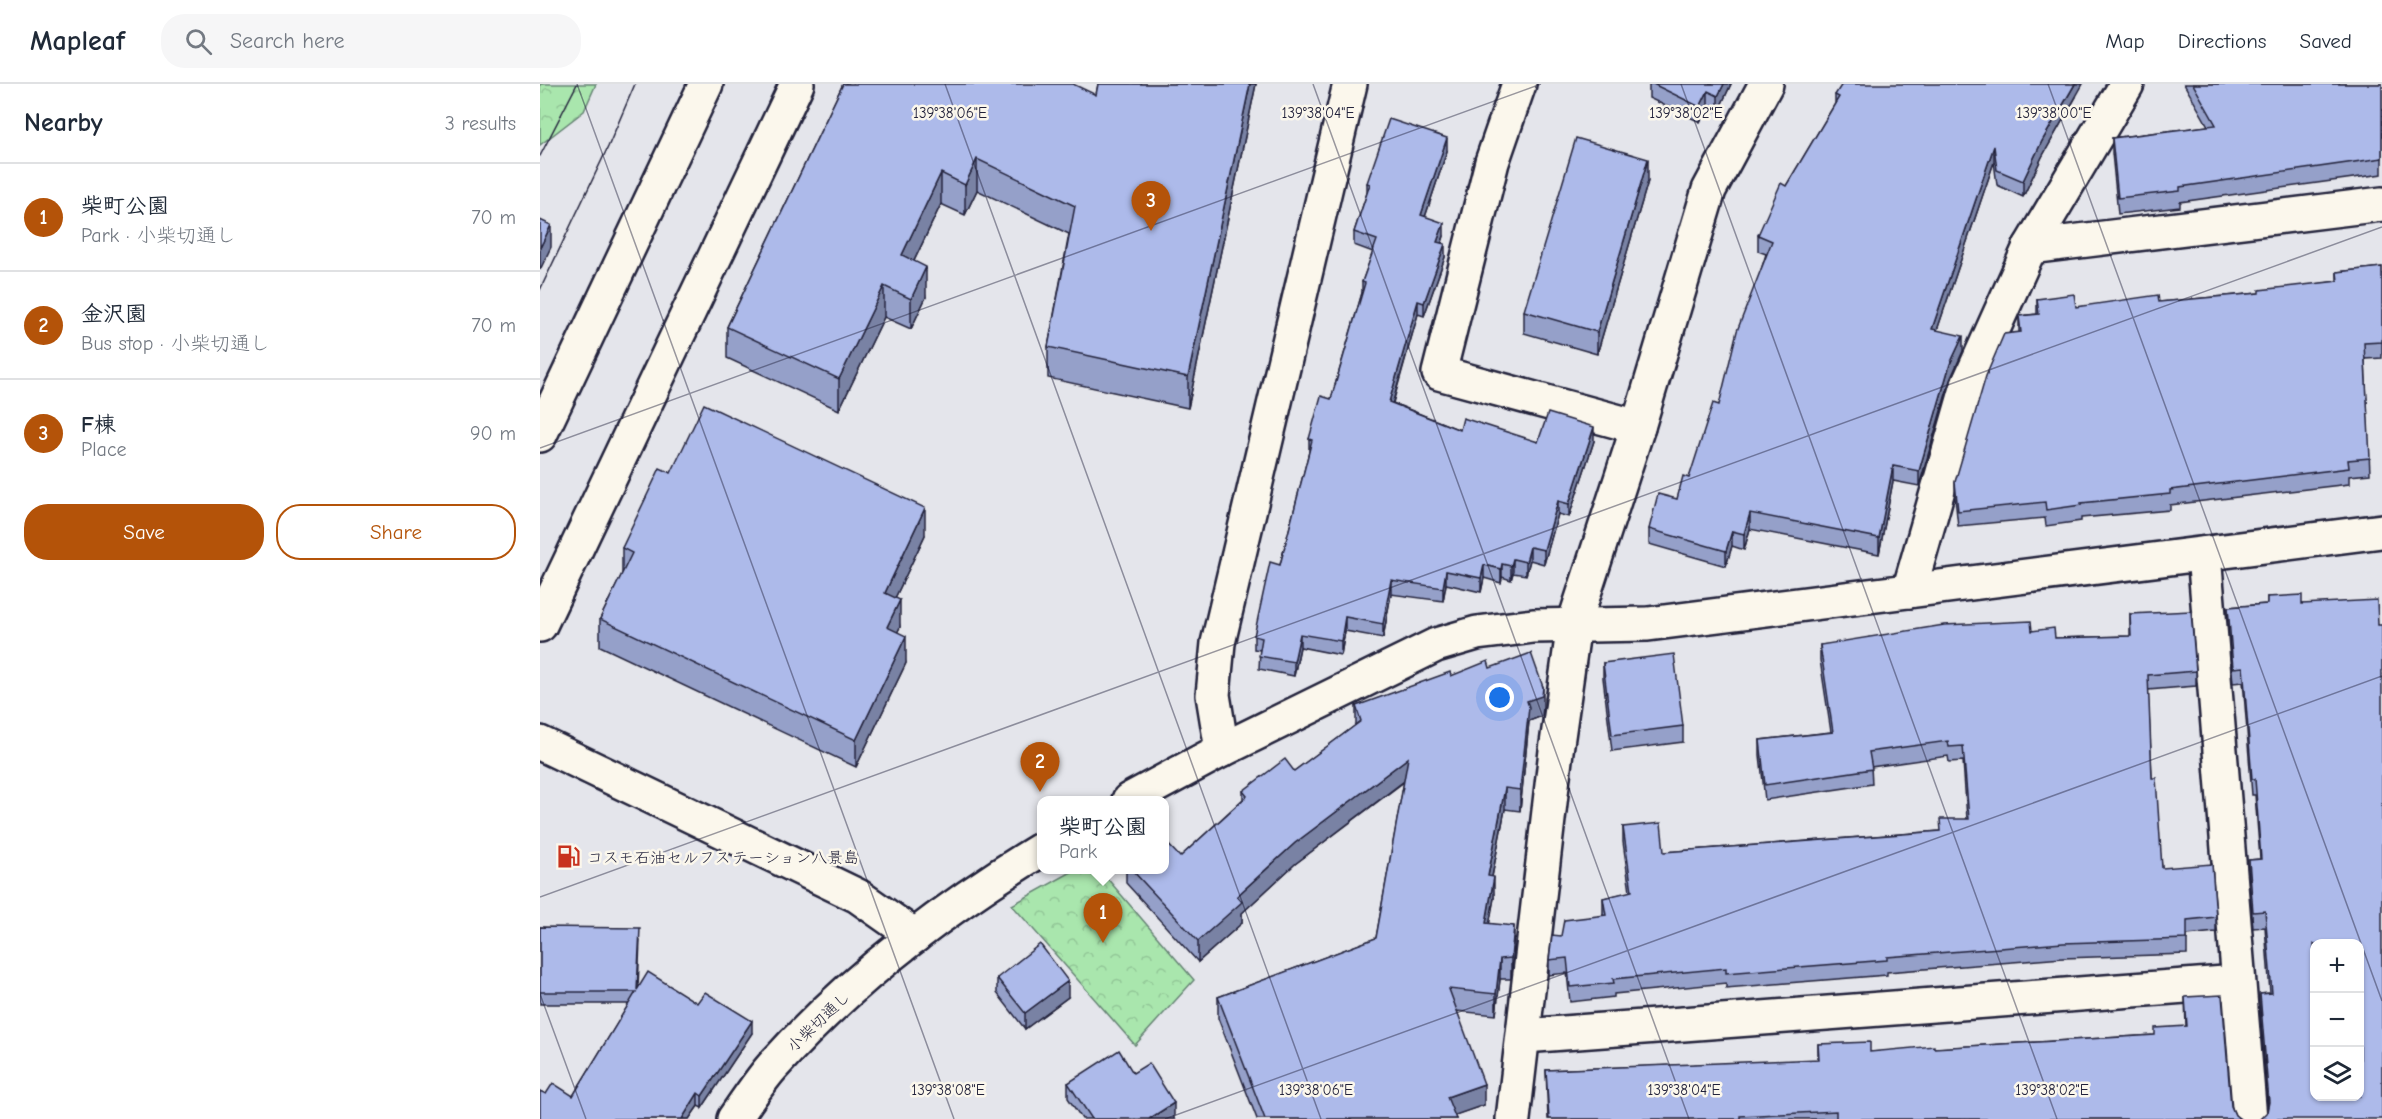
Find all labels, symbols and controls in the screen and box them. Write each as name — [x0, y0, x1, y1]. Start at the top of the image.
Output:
search box — [161, 14, 581, 68]
text: Mapleaf — [30, 25, 125, 57]
icon: search — [182, 25, 215, 58]
text: Search here — [230, 28, 344, 54]
text: Map — [2105, 29, 2145, 53]
text: Directions — [2178, 29, 2267, 53]
text: Saved — [2300, 29, 2352, 53]
text: 139°38'06"E — [913, 104, 987, 122]
text: 139°38'04"E — [1281, 104, 1355, 122]
text: 139°38'02"E — [1649, 104, 1723, 122]
text: 139°38'00"E — [2017, 104, 2091, 122]
text: Nearby — [24, 108, 103, 138]
text: 3 results — [445, 112, 516, 135]
pin: 3 — [1132, 182, 1170, 231]
text: 柴町公園 — [81, 193, 169, 219]
text: 1 — [40, 206, 47, 229]
text: 70 m — [471, 206, 516, 229]
text: Park · 小柴切通し — [81, 224, 236, 247]
text: 金沢園 — [81, 301, 147, 327]
text: 2 — [39, 314, 48, 337]
text: 70 m — [471, 314, 516, 337]
text: Bus stop · 小柴切通し — [81, 332, 270, 355]
text: F棟 — [81, 412, 116, 438]
text: 3 — [39, 422, 48, 445]
text: 90 m — [470, 422, 516, 445]
text: Place — [81, 438, 127, 461]
button: Save — [24, 504, 264, 560]
button: Share — [276, 504, 516, 560]
your location — [1485, 683, 1514, 712]
pin: 2 — [1020, 742, 1060, 792]
popup — [1037, 796, 1169, 874]
text: 柴町公園 — [1059, 814, 1147, 840]
text: Park — [1059, 840, 1097, 863]
fuel station icon: コスモ石油セルフステーション八景島 — [556, 844, 582, 870]
place label: コスモ石油セルフステーション八景島 — [587, 849, 859, 867]
pin: 1 — [1084, 894, 1122, 943]
map controls — [2310, 939, 2364, 1101]
button: + — [2310, 939, 2364, 993]
street label: 小柴切通し — [784, 987, 854, 1056]
button: − — [2310, 993, 2364, 1047]
button: layers — [2310, 1047, 2364, 1101]
text: 139°38'08"E — [911, 1081, 985, 1099]
text: 139°38'06"E — [1279, 1081, 1353, 1099]
text: 139°38'04"E — [1647, 1081, 1721, 1099]
text: 139°38'02"E — [2015, 1081, 2089, 1099]

